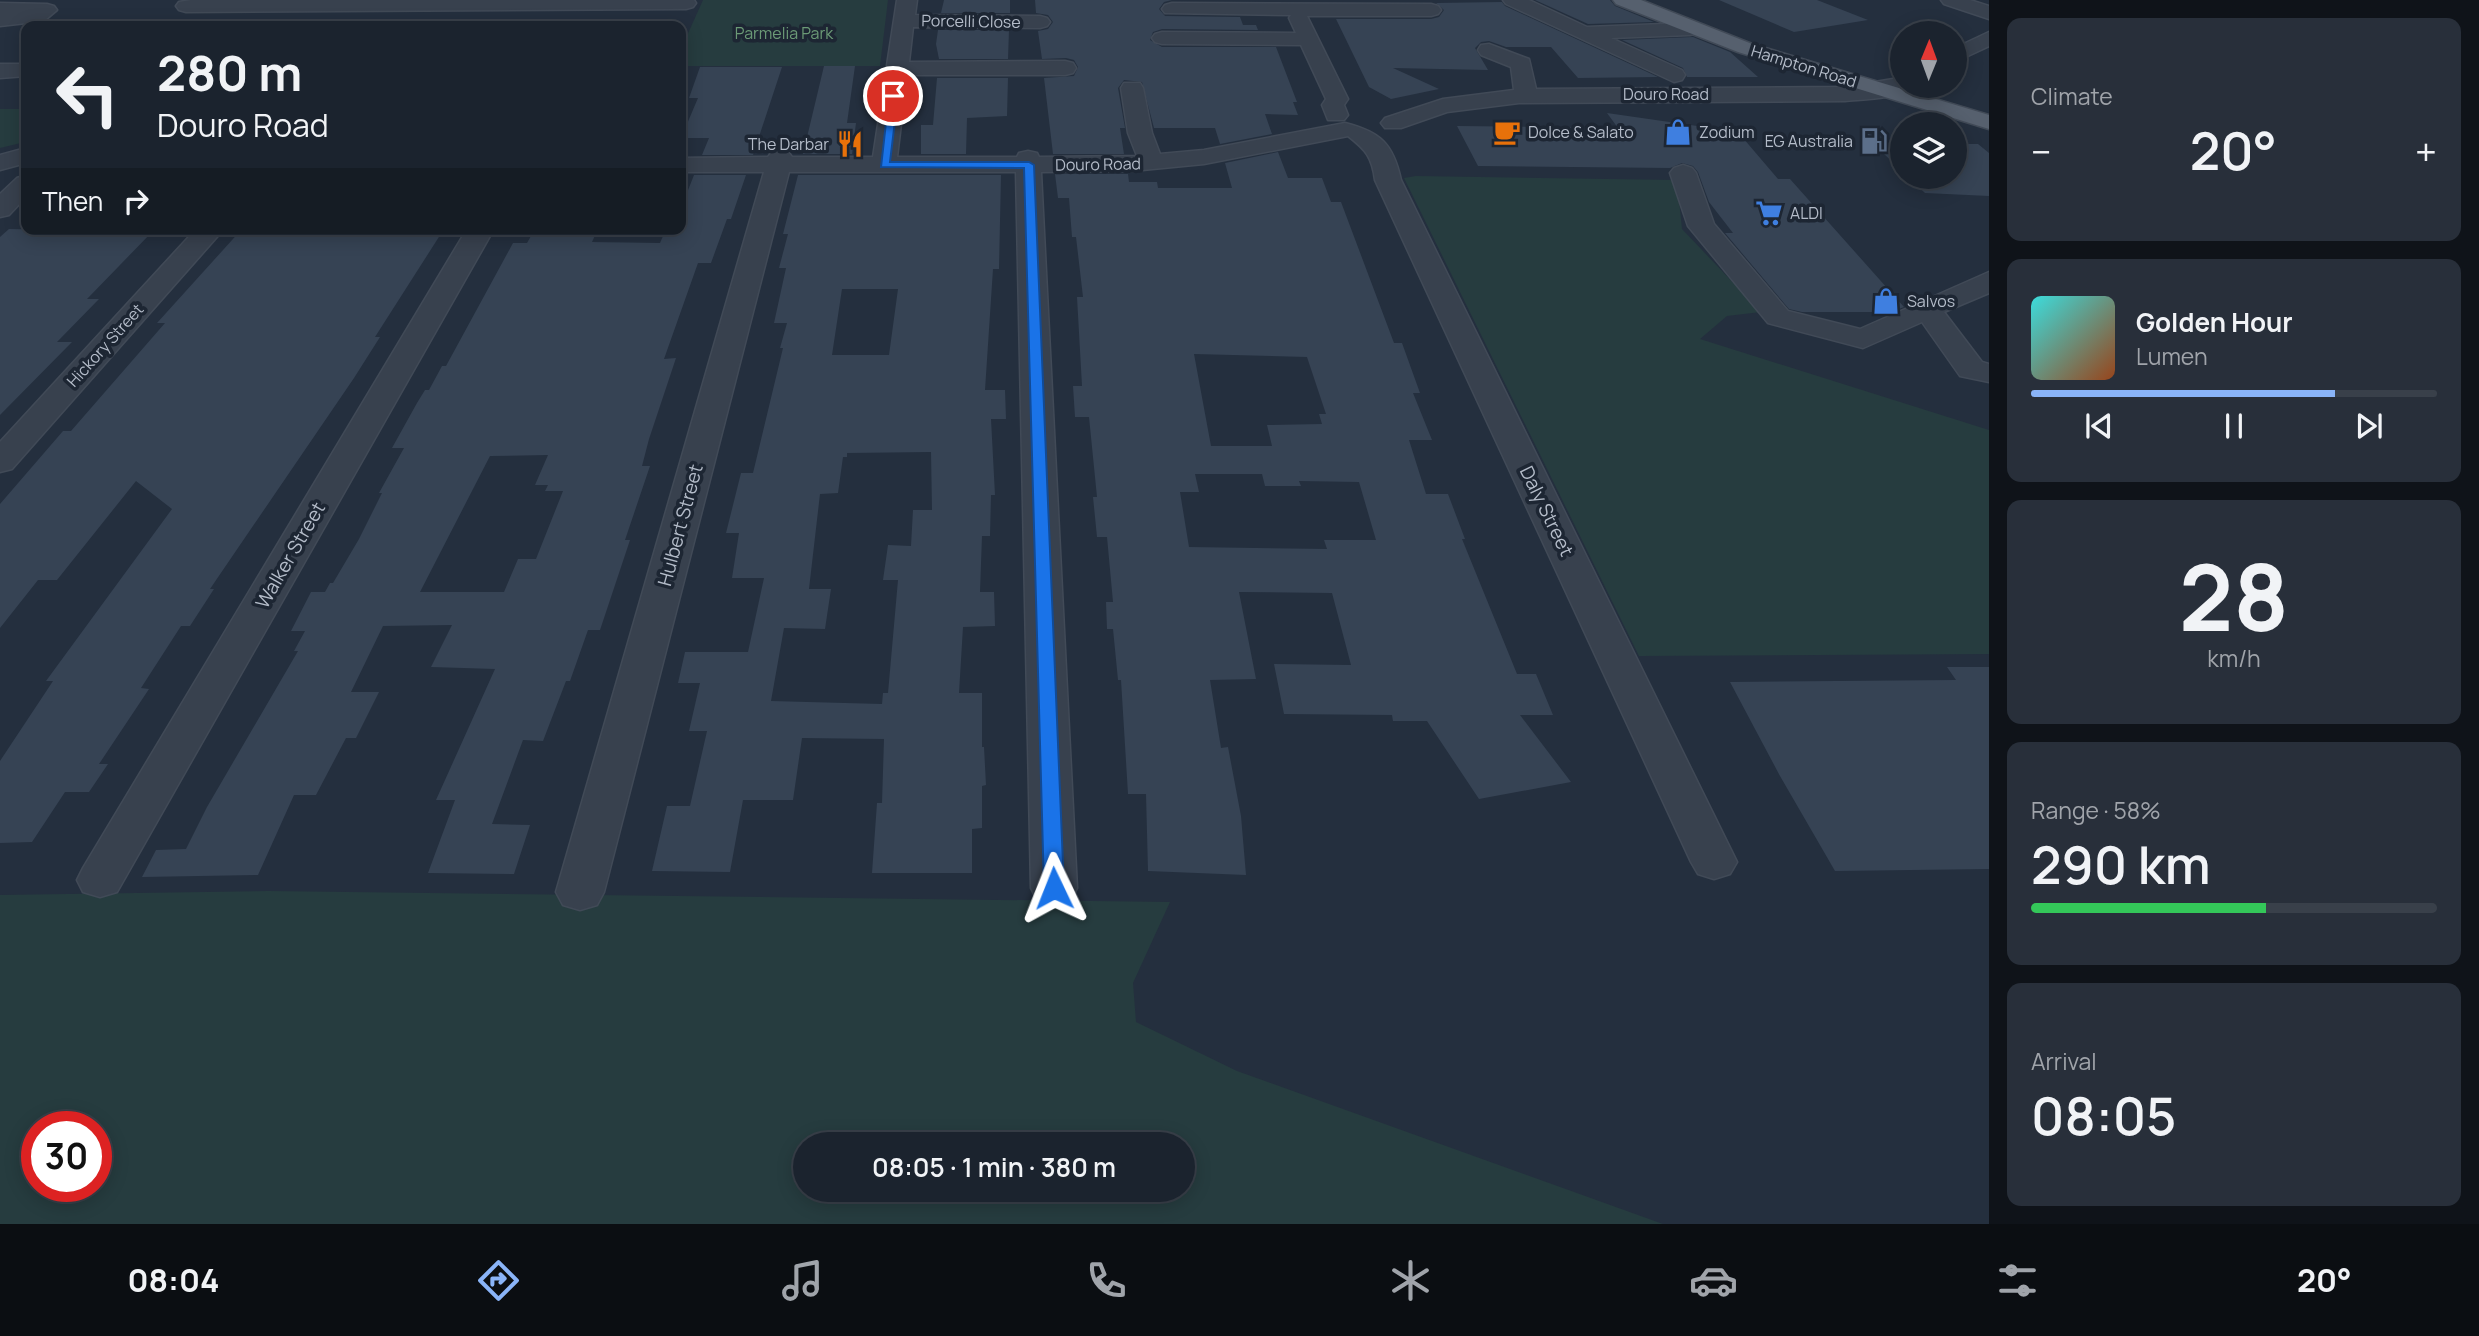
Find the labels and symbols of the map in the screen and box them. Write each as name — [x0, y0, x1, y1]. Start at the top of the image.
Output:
street label: Porcelli Close — [921, 9, 1021, 33]
north arrow — [1890, 21, 1967, 98]
park label: Parmelia Park — [735, 22, 834, 44]
street label: Hampton Road — [1749, 40, 1859, 92]
pin — [863, 66, 923, 126]
street label: Douro Road — [1623, 83, 1709, 105]
cafe icon: Dolce & Salato — [1492, 117, 1522, 147]
shop icon: Zodium — [1663, 117, 1693, 147]
place label: Dolce & Salato — [1528, 121, 1634, 143]
place label: Zodium — [1699, 121, 1755, 143]
fuel station icon: EG Australia — [1859, 126, 1889, 156]
restaurant icon: The Darbar — [835, 129, 865, 159]
place label: EG Australia — [1765, 130, 1853, 152]
place label: The Darbar — [748, 133, 829, 155]
street label: Douro Road — [1055, 152, 1141, 176]
supermarket icon: ALDI — [1754, 198, 1784, 228]
place label: ALDI — [1790, 202, 1823, 224]
shop icon: Salvos — [1871, 286, 1901, 316]
place label: Salvos — [1907, 290, 1955, 312]
street label: Hickory Street — [62, 299, 148, 391]
street label: Hulbert Street — [651, 461, 709, 589]
street label: Daly Street — [1514, 462, 1580, 560]
street label: Walker Street — [249, 497, 331, 613]
position arrow — [1017, 851, 1091, 925]
speed limit sign: 30 — [21, 1111, 112, 1202]

